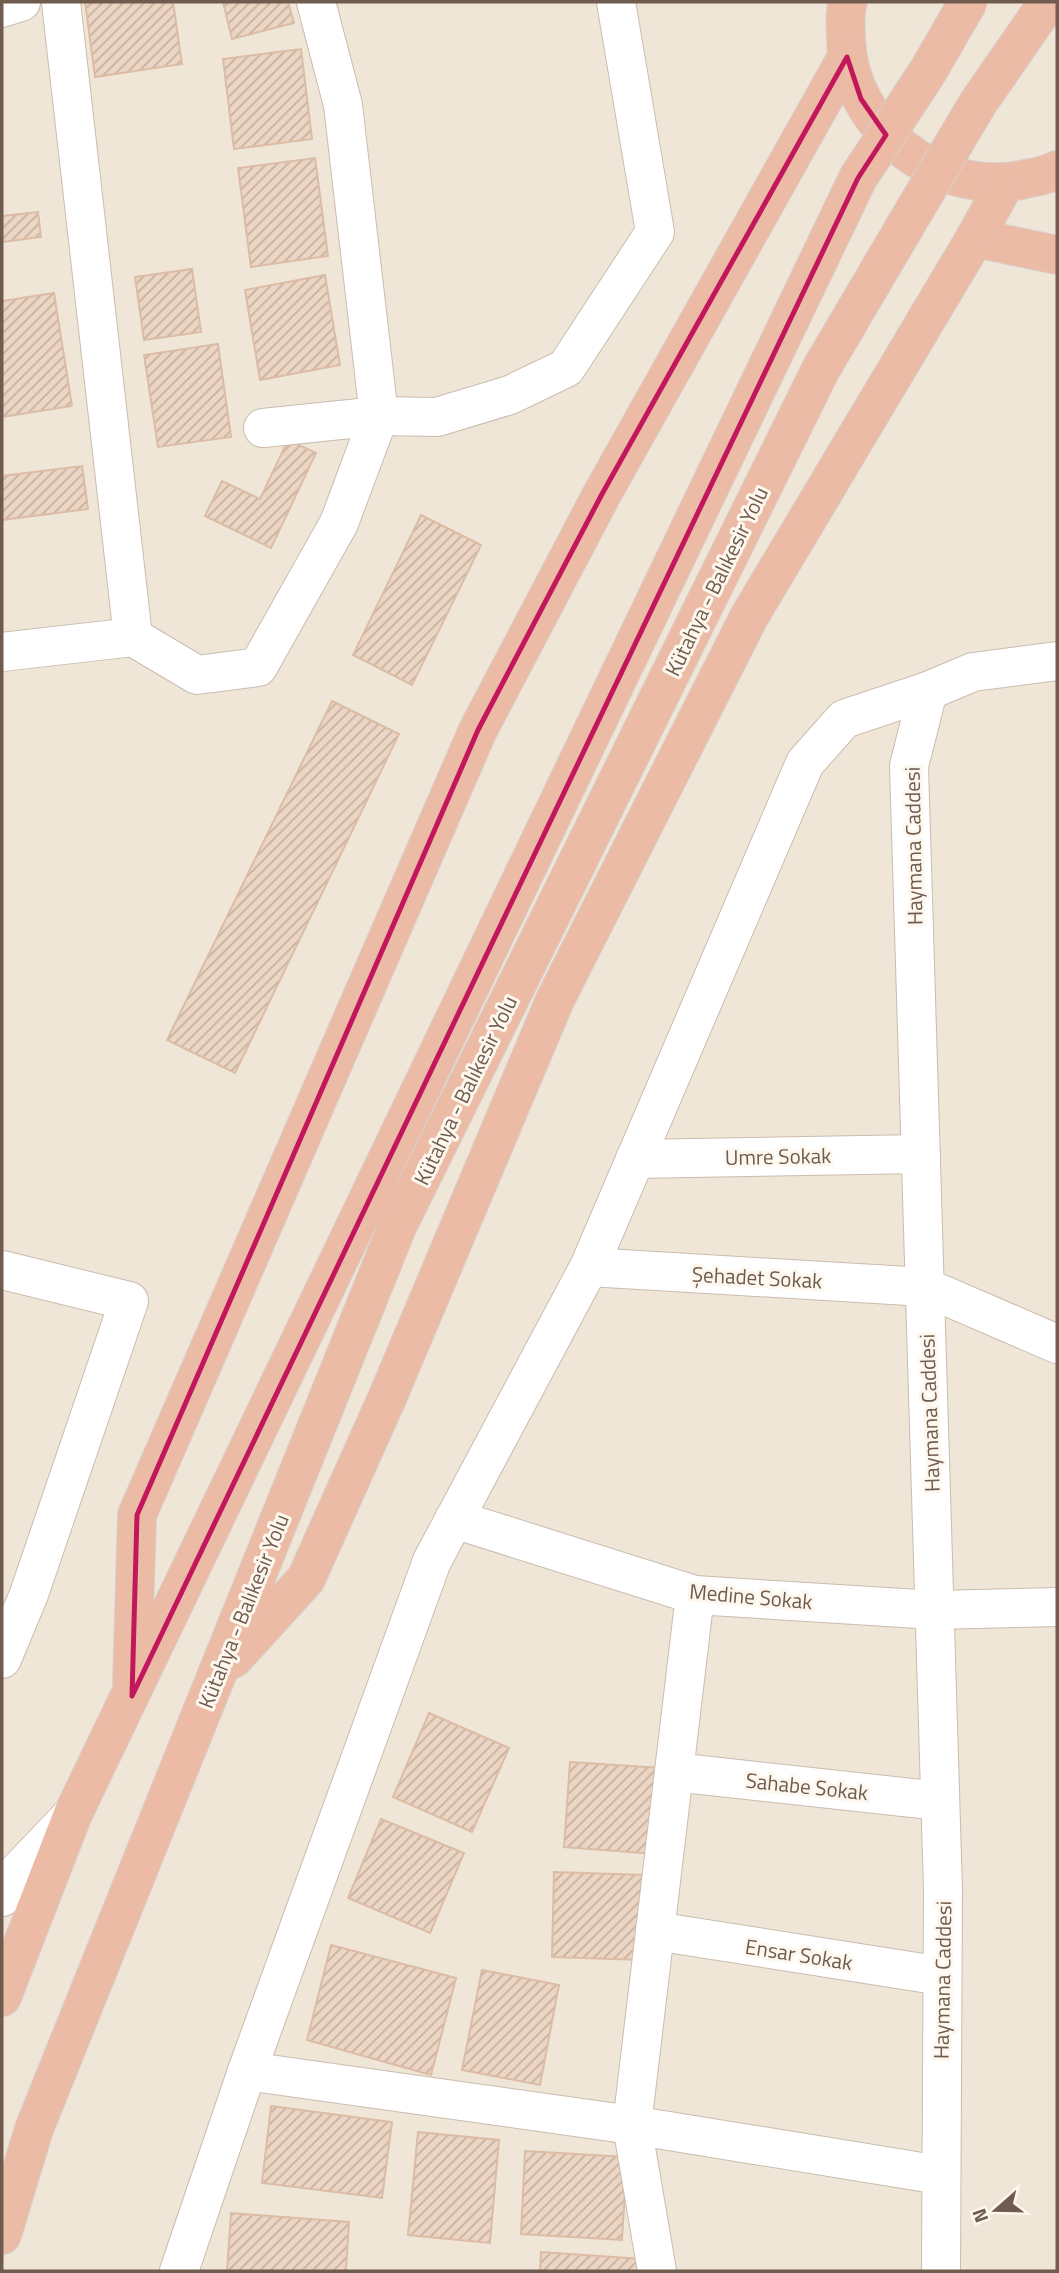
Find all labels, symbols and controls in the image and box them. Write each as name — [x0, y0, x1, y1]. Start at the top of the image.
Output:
street label: Kütahya - Balıkesir Yolu — [656, 481, 776, 681]
street label: Haymana Caddesi — [896, 767, 930, 925]
street label: Kütahya - Balıkesir Yolu — [405, 990, 525, 1190]
street label: Umre Sokak — [725, 1139, 831, 1173]
street label: Şehadet Sokak — [691, 1258, 823, 1296]
street label: Haymana Caddesi — [910, 1333, 948, 1493]
street label: Kütahya - Balıkesir Yolu — [189, 1509, 297, 1713]
street label: Medine Sokak — [688, 1575, 814, 1617]
street label: Sahabe Sokak — [744, 1764, 870, 1808]
street label: Haymana Caddesi — [925, 1901, 959, 2059]
street label: Ensar Sokak — [743, 1930, 855, 1978]
north arrow — [961, 2175, 1031, 2245]
text: N — [964, 2205, 995, 2227]

